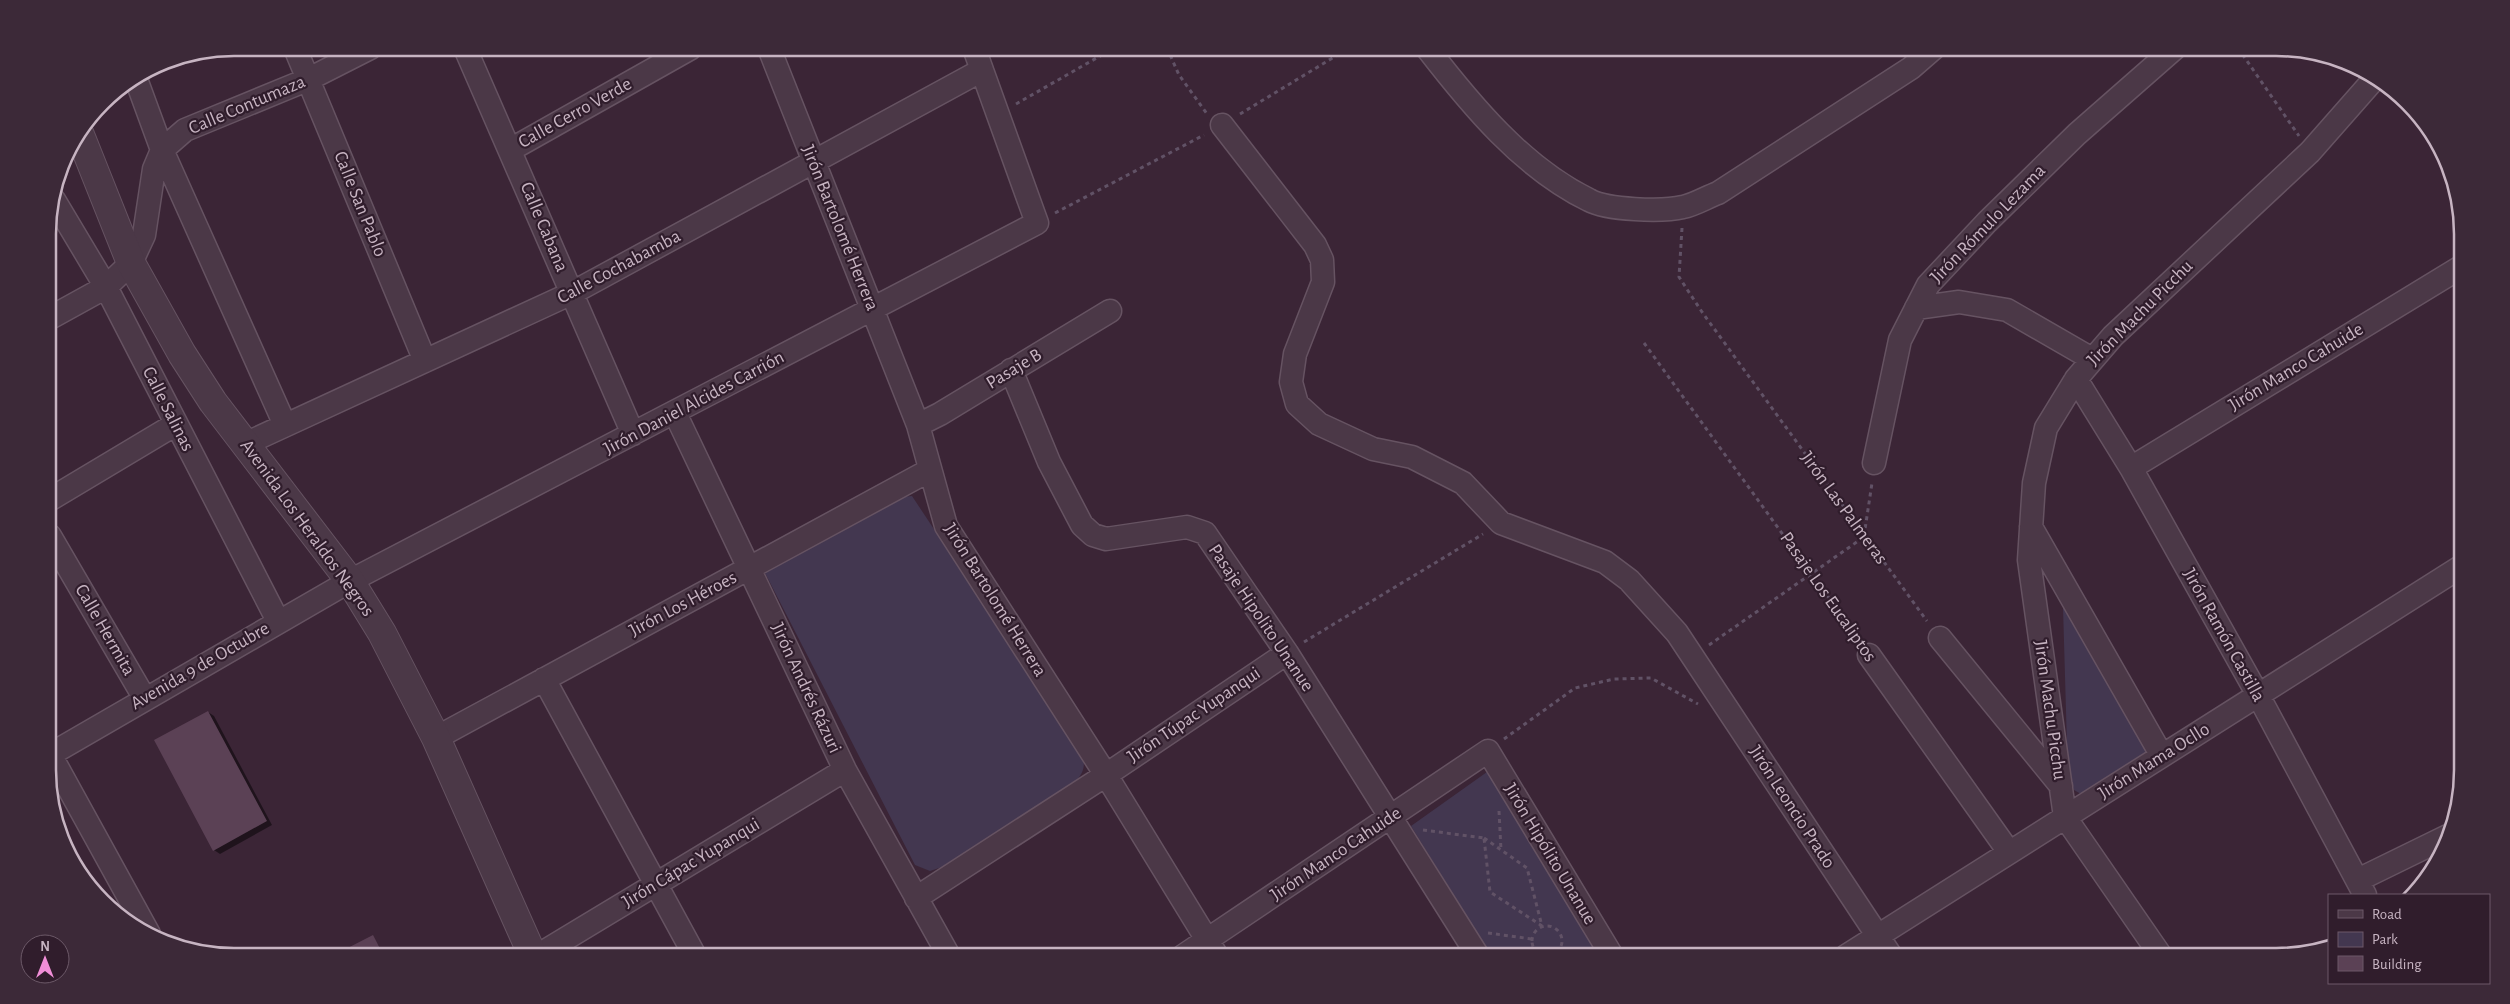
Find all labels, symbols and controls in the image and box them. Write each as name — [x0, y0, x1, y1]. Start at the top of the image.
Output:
street label: Calle Contumaza — [186, 72, 308, 138]
street label: Calle Cerro Verde — [515, 74, 635, 152]
street label: Jirón Bartolomé Herrera — [798, 142, 882, 314]
street label: Calle San Pablo — [330, 149, 390, 259]
street label: Jirón Rómulo Lezama — [1927, 161, 2049, 287]
street label: Calle Cabana — [517, 179, 571, 275]
street label: Calle Cochabamba — [554, 226, 684, 308]
street label: Jirón Machu Picchu — [2083, 256, 2197, 370]
street label: Jirón Manco Cahuide — [2225, 319, 2367, 415]
street label: Pasaje B — [983, 345, 1045, 393]
street label: Jirón Daniel Alcides Carrión — [601, 347, 787, 459]
street label: Calle Salinas — [139, 364, 197, 454]
street label: Avenida Los Heraldos Negros — [237, 436, 377, 620]
street label: Jirón Las Palmeras — [1797, 448, 1891, 568]
street label: Jirón Bartolomé Herrera — [940, 520, 1050, 680]
street label: Pasaje Los Eucaliptos — [1776, 529, 1880, 665]
street label: Pasaje Hipolito Unanue — [1205, 541, 1317, 695]
street label: Jirón Ramón Castilla — [2180, 565, 2269, 705]
street label: Jirón Los Héroes — [626, 568, 740, 640]
street label: Calle Hermita — [71, 581, 139, 679]
street label: Avenida 9 de Octubre — [127, 619, 273, 713]
street label: Jirón Andrés Rázuri — [768, 620, 844, 756]
street label: Jirón Machu Picchu — [2031, 639, 2069, 781]
street label: Jirón Túpac Yupanqui — [1124, 664, 1264, 766]
street label: Jirón Mama Ocllo — [2095, 719, 2213, 803]
street label: Jirón Leoncio Prado — [1745, 742, 1839, 872]
street label: Jirón Hipólito Unanue — [1500, 780, 1600, 928]
street label: Jirón Manco Cahuide — [1267, 803, 1405, 905]
street label: Jirón Cápac Yupanqui — [619, 814, 763, 912]
legend — [2328, 894, 2490, 984]
text: Road — [2372, 907, 2402, 922]
text: Park — [2372, 932, 2398, 947]
north arrow — [20, 934, 70, 984]
text: N — [40, 940, 50, 954]
text: Building — [2372, 957, 2422, 972]

